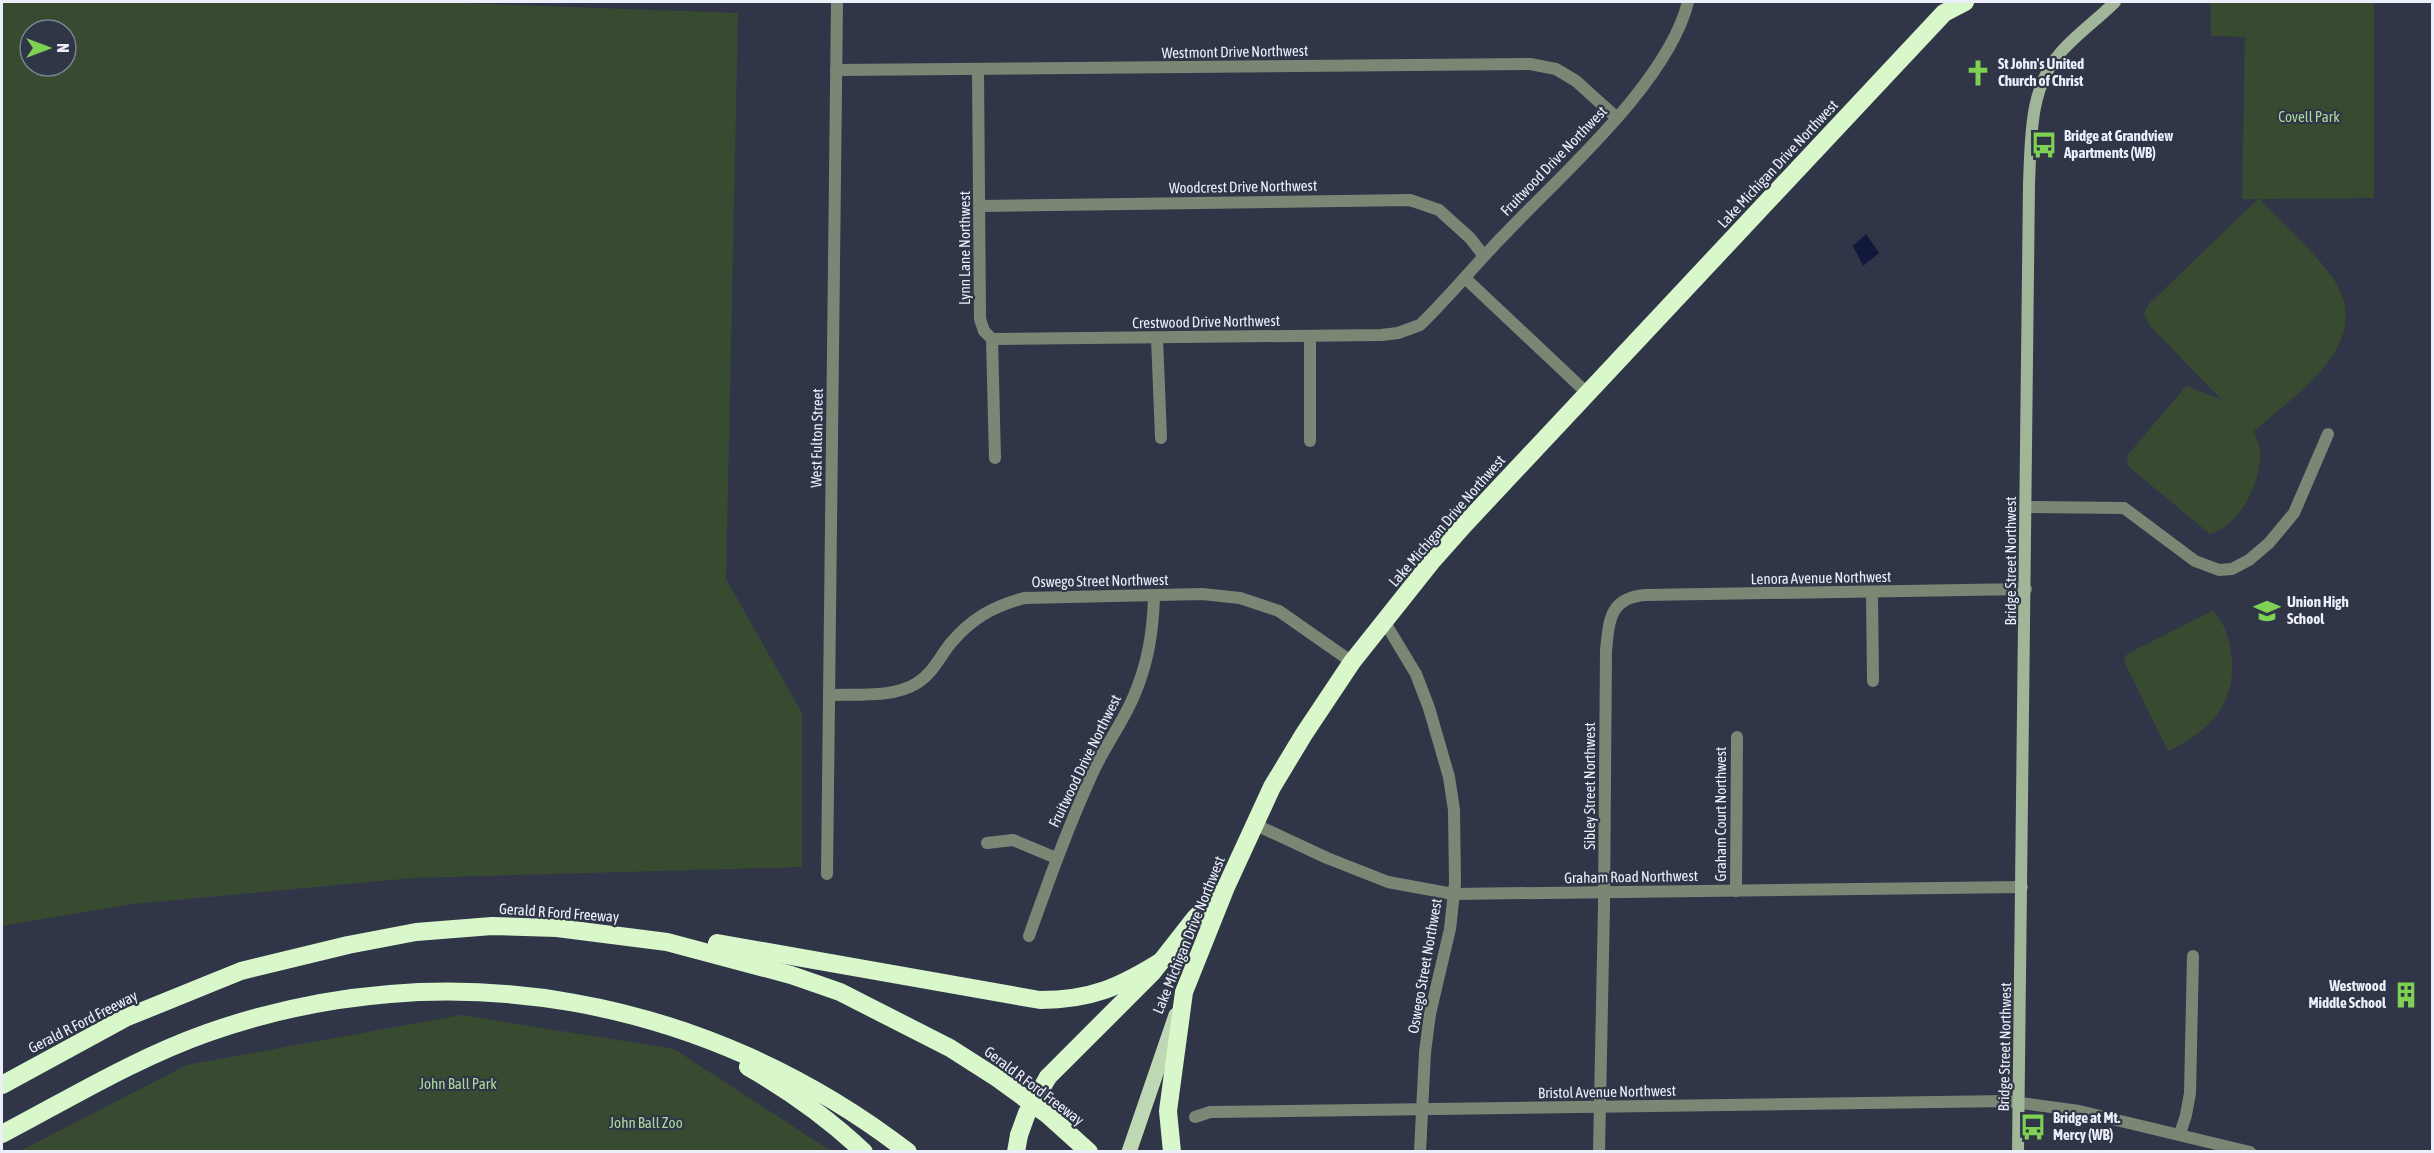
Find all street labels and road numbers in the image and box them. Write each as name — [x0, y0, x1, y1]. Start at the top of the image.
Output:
street label: Westmont Drive Northwest — [1162, 42, 1308, 61]
street label: Lake Michigan Drive Northwest — [1714, 96, 1841, 231]
street label: Fruitwood Drive Northwest — [1497, 102, 1610, 219]
street label: Woodcrest Drive Northwest — [1169, 177, 1317, 196]
street label: Lynn Lane Northwest — [956, 191, 973, 305]
street label: Crestwood Drive Northwest — [1132, 312, 1280, 331]
street label: West Fulton Street — [807, 388, 826, 488]
street label: Lake Michigan Drive Northwest — [1385, 452, 1508, 590]
street label: Bridge Street Northwest — [2002, 496, 2019, 626]
street label: Lenora Avenue Northwest — [1751, 568, 1891, 587]
street label: Oswego Street Northwest — [1031, 571, 1169, 590]
street label: Fruitwood Drive Northwest — [1045, 692, 1124, 830]
street label: Sibley Street Northwest — [1581, 722, 1598, 850]
street label: Graham Court Northwest — [1712, 747, 1729, 881]
street label: Lake Michigan Drive Northwest — [1149, 854, 1228, 1016]
street label: Graham Road Northwest — [1564, 867, 1698, 886]
street label: Oswego Street Northwest — [1404, 897, 1445, 1035]
street label: Gerald R Ford Freeway — [498, 900, 620, 925]
street label: Bridge Street Northwest — [1995, 982, 2014, 1112]
street label: Gerald R Ford Freeway — [25, 987, 140, 1056]
street label: Gerald R Ford Freeway — [981, 1043, 1087, 1129]
street label: Bristol Avenue Northwest — [1538, 1082, 1676, 1101]

